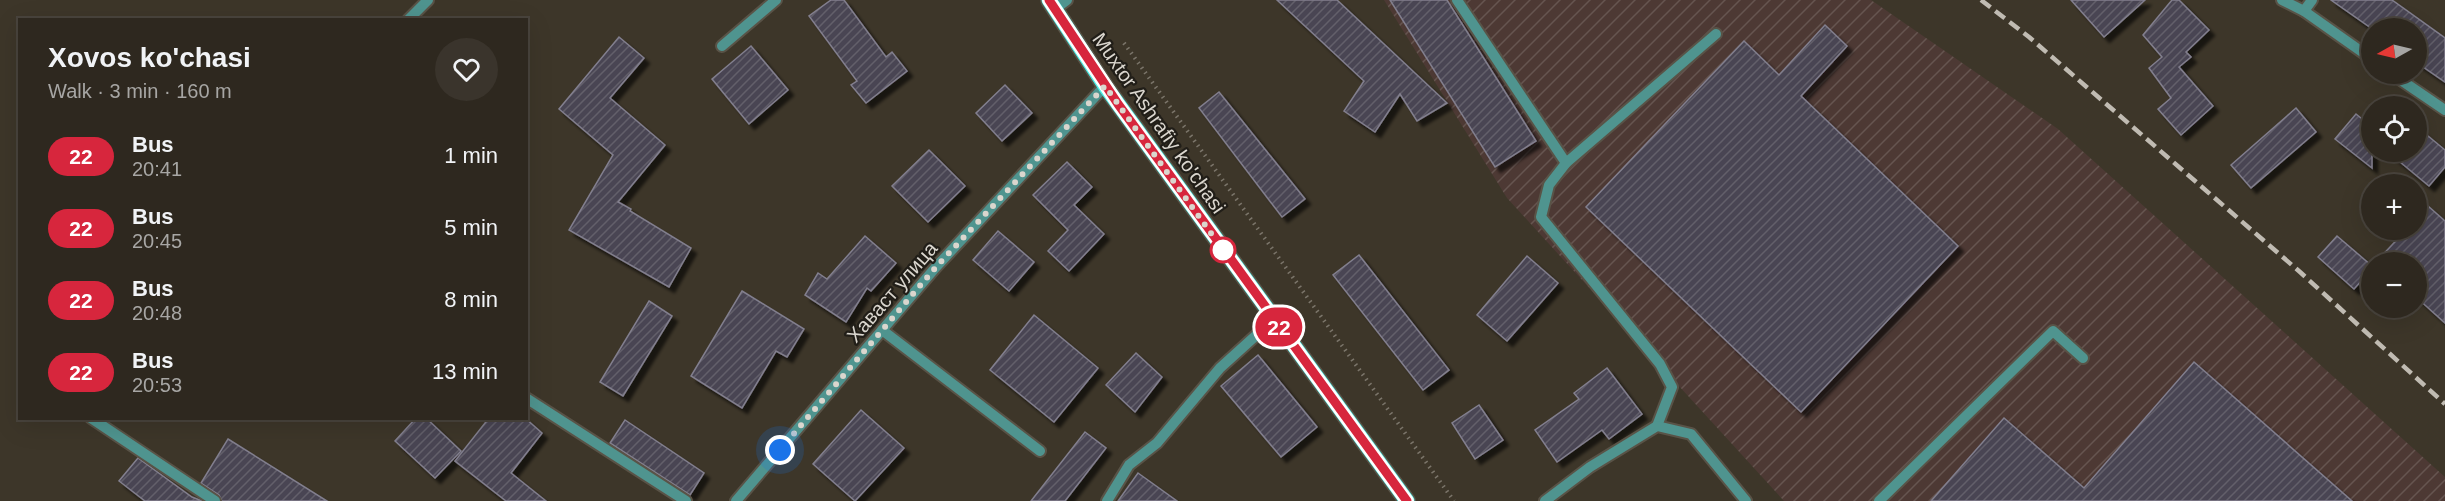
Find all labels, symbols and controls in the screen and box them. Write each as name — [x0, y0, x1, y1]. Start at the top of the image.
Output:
north arrow — [2361, 18, 2427, 84]
map controls — [2361, 18, 2427, 318]
street label: Muxtor Ashrafiy ko'chasi — [1088, 29, 1230, 217]
button: heart — [435, 38, 498, 101]
text: Xovos ko'chasi — [48, 42, 251, 73]
text: Walk · 3 min · 160 m — [48, 80, 232, 102]
button: locate — [2361, 96, 2427, 162]
text: Bus — [132, 132, 174, 157]
text: 1 min — [444, 143, 498, 168]
text: 22 — [69, 145, 93, 168]
text: 20:41 — [132, 158, 182, 180]
button: + — [2361, 174, 2427, 240]
text: Bus — [132, 204, 174, 229]
text: 5 min — [444, 215, 498, 240]
text: 22 — [69, 217, 93, 240]
text: 20:45 — [132, 230, 182, 252]
street label: Хаваст улица — [842, 237, 942, 347]
unlabelled marker — [1210, 237, 1236, 263]
button: − — [2361, 252, 2427, 318]
text: Bus — [132, 276, 174, 301]
text: 8 min — [444, 287, 498, 312]
text: 22 — [69, 289, 93, 312]
text: 20:48 — [132, 302, 182, 324]
line badge: 22 — [1252, 308, 1306, 346]
text: 22 — [1267, 316, 1291, 339]
text: Bus — [132, 348, 174, 373]
text: 13 min — [432, 359, 498, 384]
text: 22 — [69, 361, 93, 384]
text: 20:53 — [132, 374, 182, 396]
your location — [765, 435, 795, 465]

